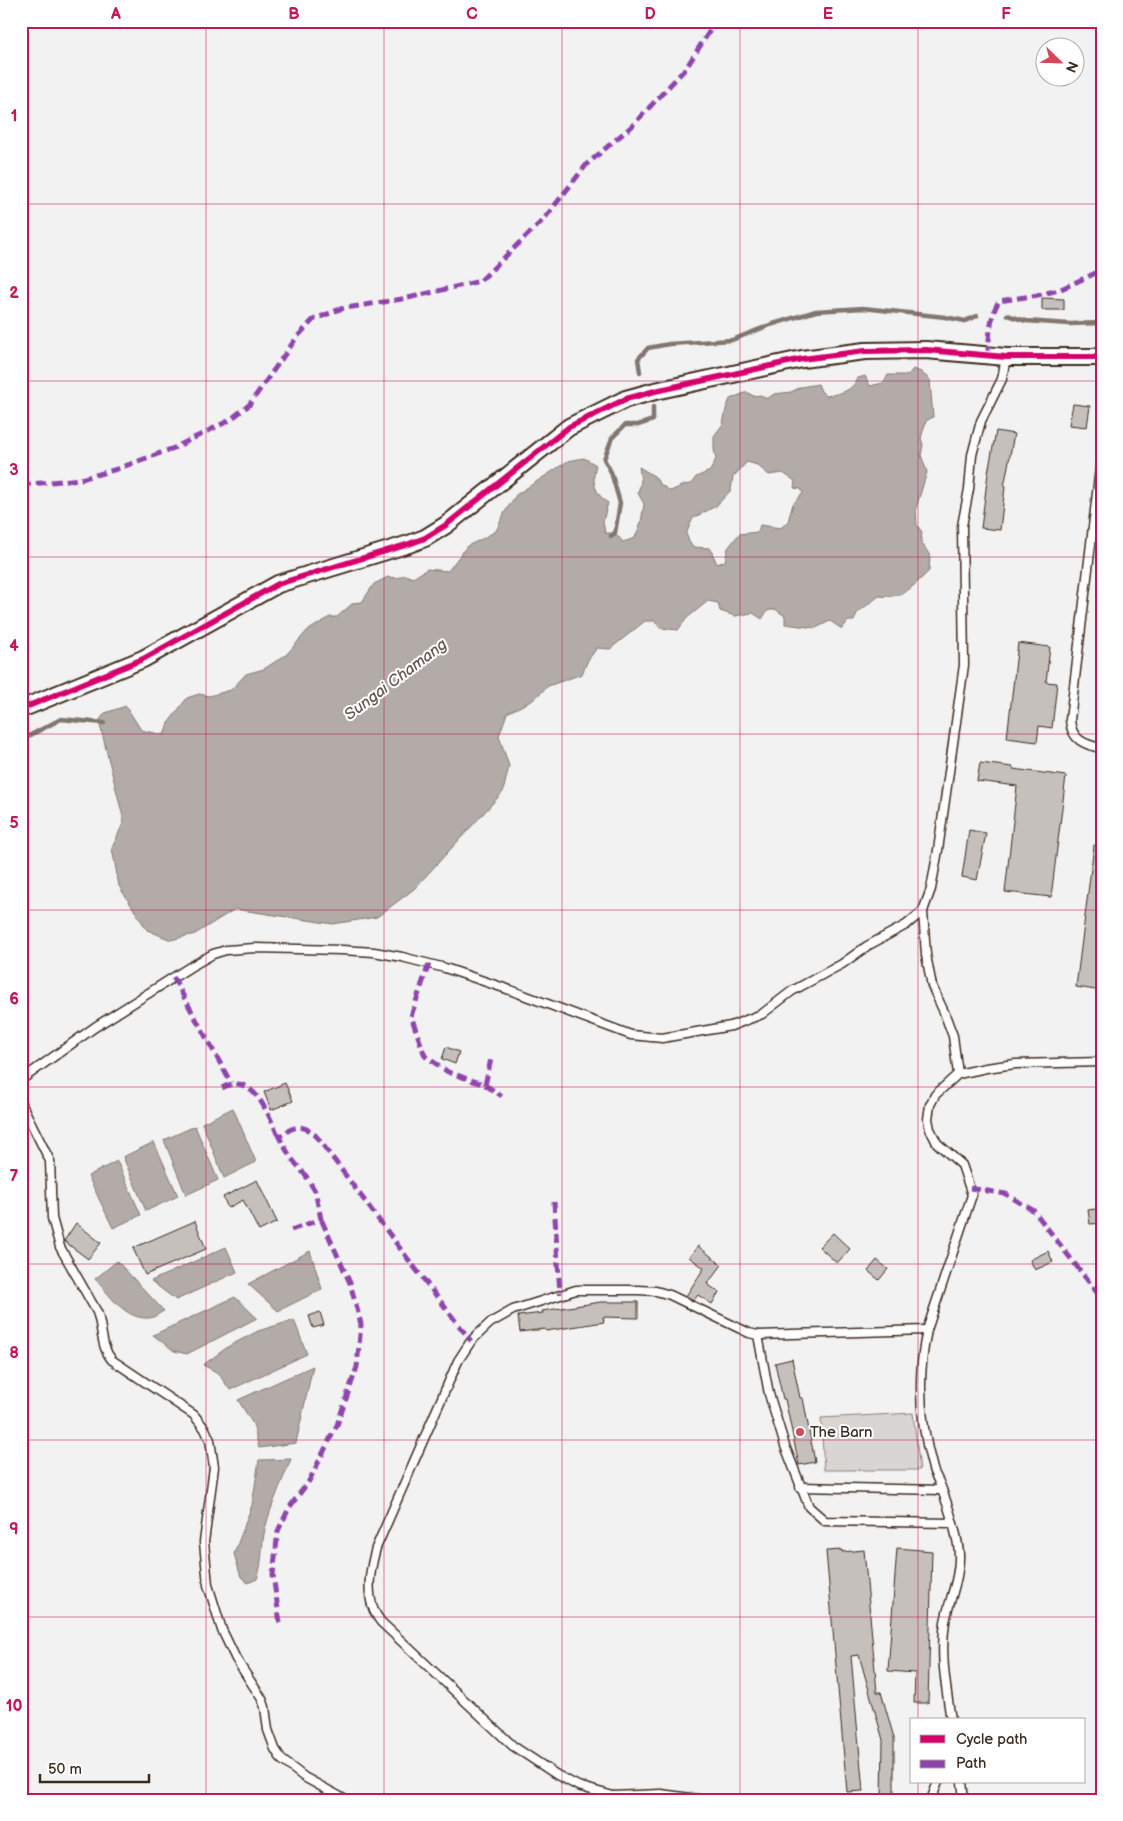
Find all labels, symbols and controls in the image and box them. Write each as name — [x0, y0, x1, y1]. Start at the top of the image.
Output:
text: A — [110, 5, 121, 24]
text: B — [288, 5, 300, 24]
text: C — [466, 5, 478, 24]
text: D — [644, 5, 656, 24]
text: E — [823, 5, 833, 24]
text: F — [1001, 5, 1011, 24]
north arrow — [1036, 38, 1086, 88]
text: N — [1062, 59, 1081, 75]
text: 1 — [11, 107, 17, 126]
text: 2 — [9, 284, 19, 303]
text: 3 — [9, 461, 19, 480]
water label: Sungai Chamang — [341, 635, 451, 725]
text: 4 — [9, 637, 19, 656]
text: 5 — [9, 814, 19, 833]
text: 6 — [9, 990, 19, 1009]
text: 7 — [10, 1167, 19, 1186]
text: 8 — [9, 1344, 19, 1363]
place label: The Barn — [810, 1423, 873, 1442]
marker: The Barn — [794, 1426, 806, 1438]
text: 9 — [9, 1520, 19, 1539]
text: 10 — [6, 1697, 22, 1716]
legend — [910, 1718, 1086, 1784]
text: Cycle path — [956, 1730, 1027, 1749]
scale bar — [40, 1751, 149, 1783]
text: Path — [956, 1754, 986, 1773]
text: 50 m — [48, 1760, 82, 1779]

